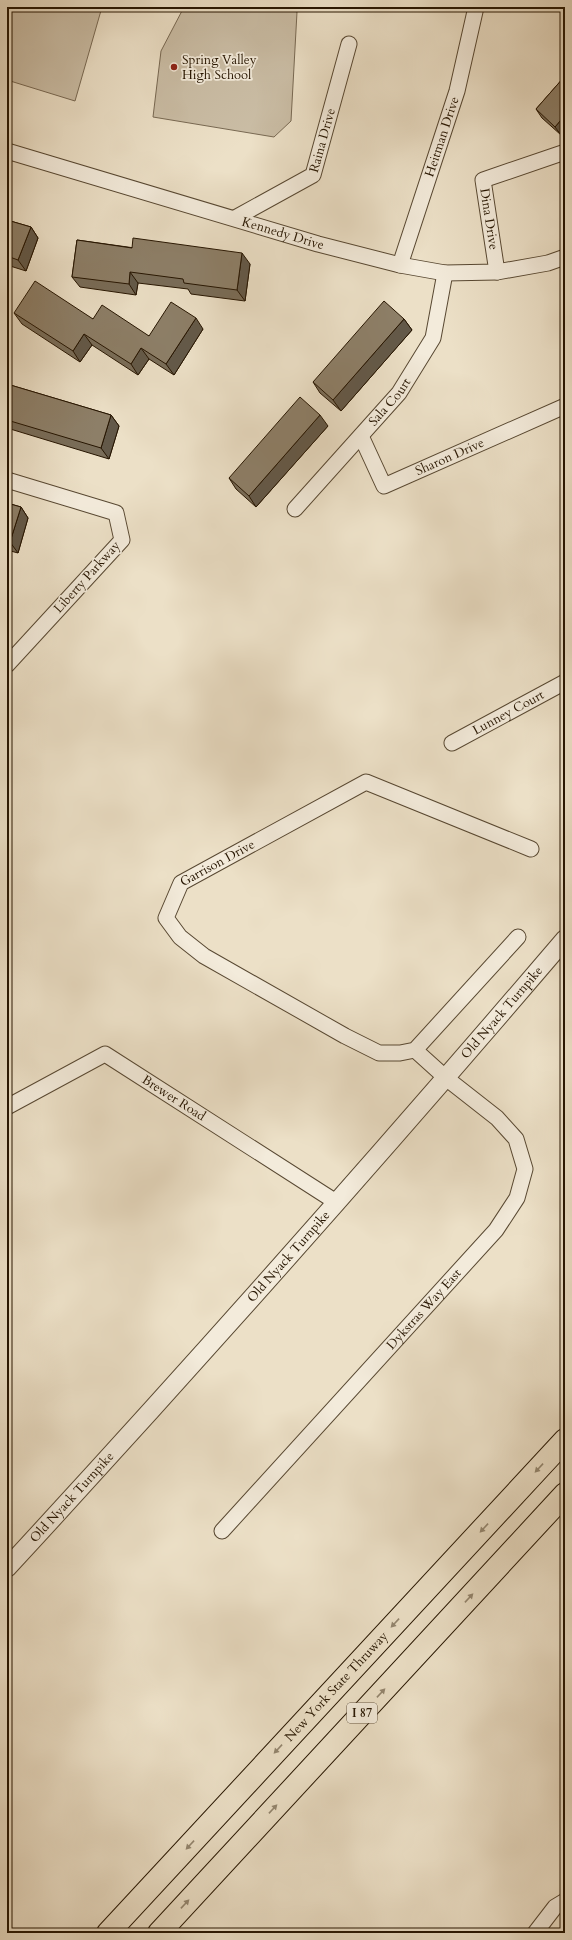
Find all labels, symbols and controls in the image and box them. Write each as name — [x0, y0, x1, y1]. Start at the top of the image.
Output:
place label: Spring Valley High School — [182, 51, 257, 84]
marker: Spring Valley High School — [169, 62, 179, 72]
street label: Heitman Drive — [420, 94, 464, 179]
street label: Raina Drive — [305, 106, 340, 175]
street label: Dina Drive — [475, 187, 503, 251]
street label: Kennedy Drive — [240, 213, 326, 254]
street label: Sala Court — [365, 375, 415, 430]
street label: Sharon Drive — [413, 434, 487, 480]
street label: Liberty Parkway — [50, 537, 124, 617]
street label: Lunney Court — [469, 686, 547, 739]
street label: Garrison Drive — [177, 835, 258, 891]
street label: Old Nyack Turnpike — [457, 962, 547, 1063]
street label: Brewer Road — [138, 1071, 209, 1125]
street label: Old Nyack Turnpike — [243, 1207, 334, 1306]
street label: Dykstras Way East — [382, 1265, 465, 1354]
street label: Old Nyack Turnpike — [26, 1448, 118, 1547]
one-way arrow — [534, 1463, 543, 1474]
one-way arrow — [479, 1523, 488, 1533]
one-way arrow — [464, 1593, 473, 1602]
one-way arrow — [390, 1618, 400, 1628]
street label: New York State Thruway — [281, 1628, 392, 1746]
one-way arrow — [376, 1688, 386, 1698]
road number: I 87 — [347, 1703, 377, 1723]
one-way arrow — [274, 1744, 283, 1755]
one-way arrow — [269, 1804, 278, 1814]
one-way arrow — [185, 1840, 195, 1850]
one-way arrow — [180, 1900, 189, 1909]

